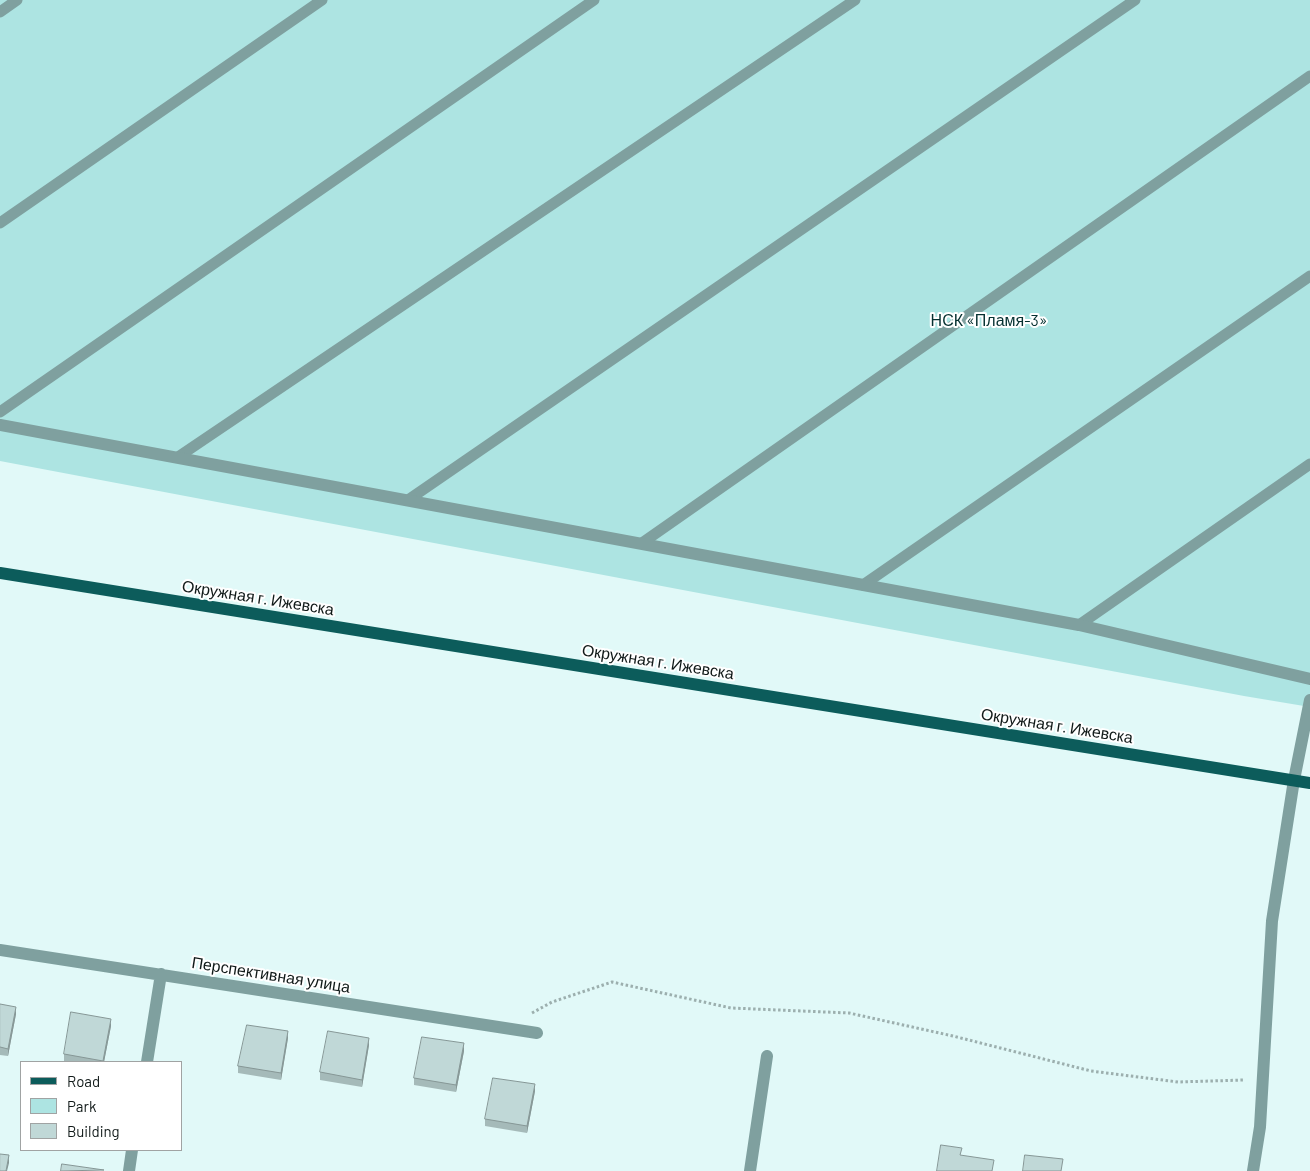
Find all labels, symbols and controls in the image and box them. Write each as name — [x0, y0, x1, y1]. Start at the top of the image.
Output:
park label: НСК «Пламя-3» — [931, 311, 1047, 331]
street label: Окружная г. Ижевска — [181, 576, 335, 620]
street label: Окружная г. Ижевска — [581, 640, 735, 684]
street label: Окружная г. Ижевска — [980, 704, 1134, 748]
street label: Перспективная улица — [190, 953, 352, 997]
legend — [20, 1061, 182, 1151]
text: Road — [67, 1072, 100, 1090]
text: Park — [67, 1097, 96, 1115]
text: Building — [67, 1122, 120, 1140]

